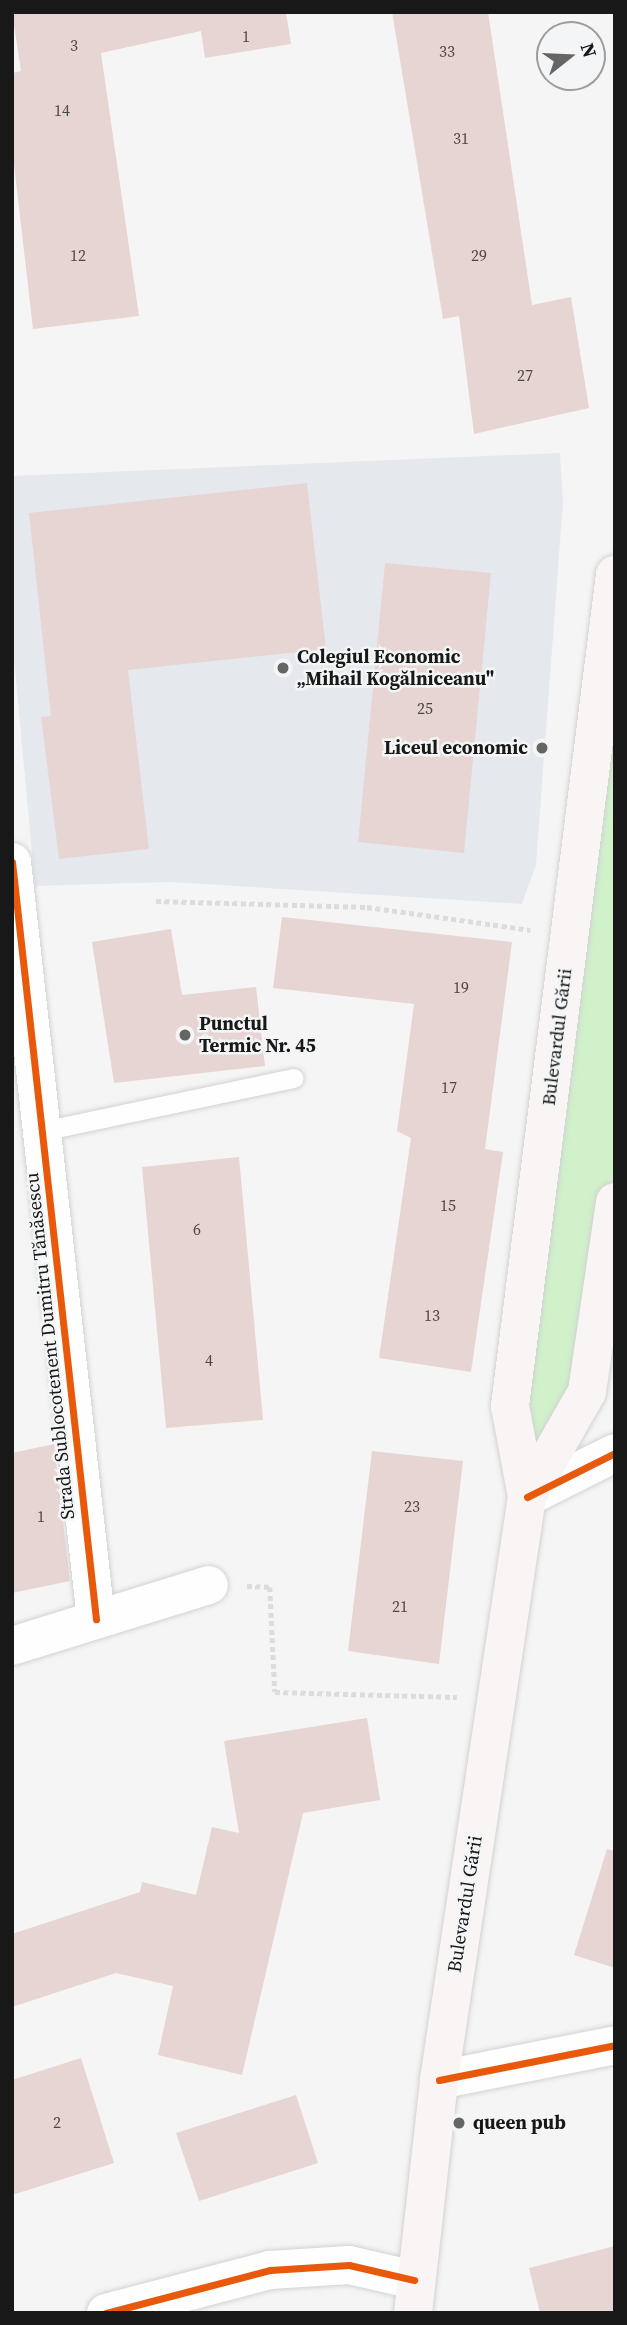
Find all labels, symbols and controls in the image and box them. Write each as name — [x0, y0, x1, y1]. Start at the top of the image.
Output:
north arrow — [536, 21, 606, 91]
house number: 1 — [242, 26, 250, 46]
house number: 3 — [70, 35, 78, 55]
text: N — [575, 40, 604, 61]
house number: 33 — [439, 41, 455, 61]
house number: 14 — [54, 100, 70, 120]
house number: 31 — [453, 128, 469, 148]
house number: 12 — [70, 245, 86, 265]
house number: 29 — [471, 245, 487, 265]
house number: 27 — [517, 365, 533, 385]
place label: Colegiul Economic „Mihail Kogălniceanu" — [297, 646, 494, 690]
marker: Colegiul Economic „Mihail Kogălniceanu" — [275, 660, 291, 676]
house number: 25 — [417, 698, 433, 718]
place label: Liceul economic — [384, 737, 528, 759]
marker: Liceul economic — [534, 740, 550, 756]
street label: Bulevardul Gării — [537, 967, 577, 1107]
house number: 19 — [453, 977, 469, 997]
place label: Punctul Termic Nr. 45 — [199, 1013, 316, 1057]
marker: Punctul Termic Nr. 45 — [177, 1027, 193, 1043]
house number: 17 — [441, 1077, 457, 1097]
street label: Strada Sublocotenent Dumitru Tănăsescu — [20, 1171, 80, 1521]
house number: 15 — [440, 1195, 456, 1215]
house number: 6 — [193, 1219, 201, 1239]
house number: 13 — [424, 1305, 440, 1325]
house number: 4 — [205, 1350, 213, 1370]
house number: 23 — [404, 1496, 420, 1516]
house number: 1 — [37, 1506, 45, 1526]
house number: 21 — [392, 1596, 408, 1616]
street label: Bulevardul Gării — [443, 1834, 487, 1974]
house number: 2 — [53, 2112, 61, 2132]
place label: queen pub — [473, 2112, 566, 2134]
marker: queen pub — [451, 2115, 467, 2131]

